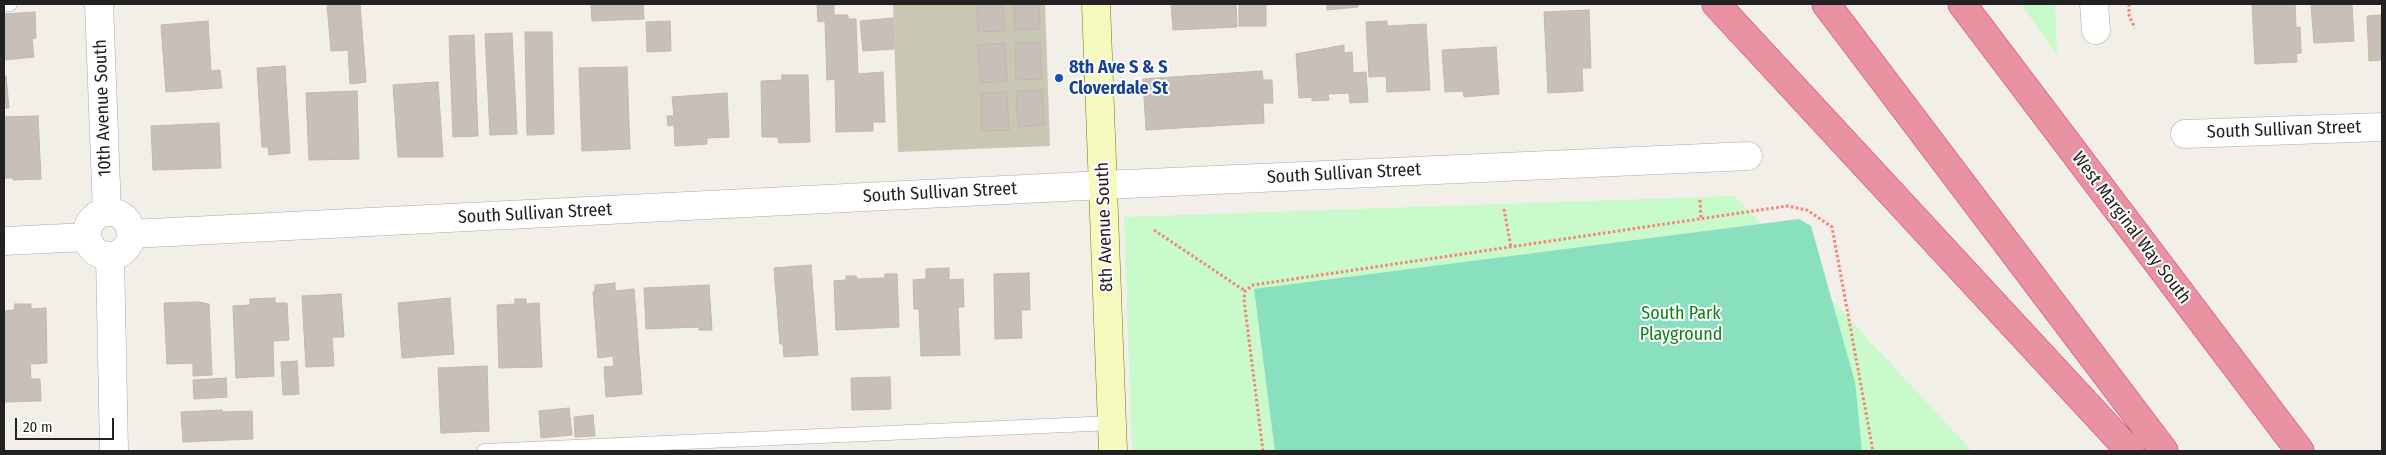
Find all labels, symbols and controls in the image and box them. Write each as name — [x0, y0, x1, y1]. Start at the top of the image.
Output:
street label: 10th Avenue South — [90, 39, 116, 177]
place label: 8th Ave S & S Cloverdale St — [1069, 57, 1168, 100]
marker: 8th Ave S & S Cloverdale St — [1053, 72, 1065, 84]
street label: South Sullivan Street — [2206, 117, 2362, 143]
street label: West Marginal Way South — [2067, 148, 2195, 308]
street label: South Sullivan Street — [1266, 159, 1422, 189]
street label: 8th Avenue South — [1092, 162, 1118, 292]
street label: South Sullivan Street — [862, 178, 1018, 208]
street label: South Sullivan Street — [457, 199, 613, 229]
park label: South Park Playground — [1640, 303, 1722, 346]
scale bar — [18, 408, 116, 440]
text: 20 m — [23, 418, 53, 436]

